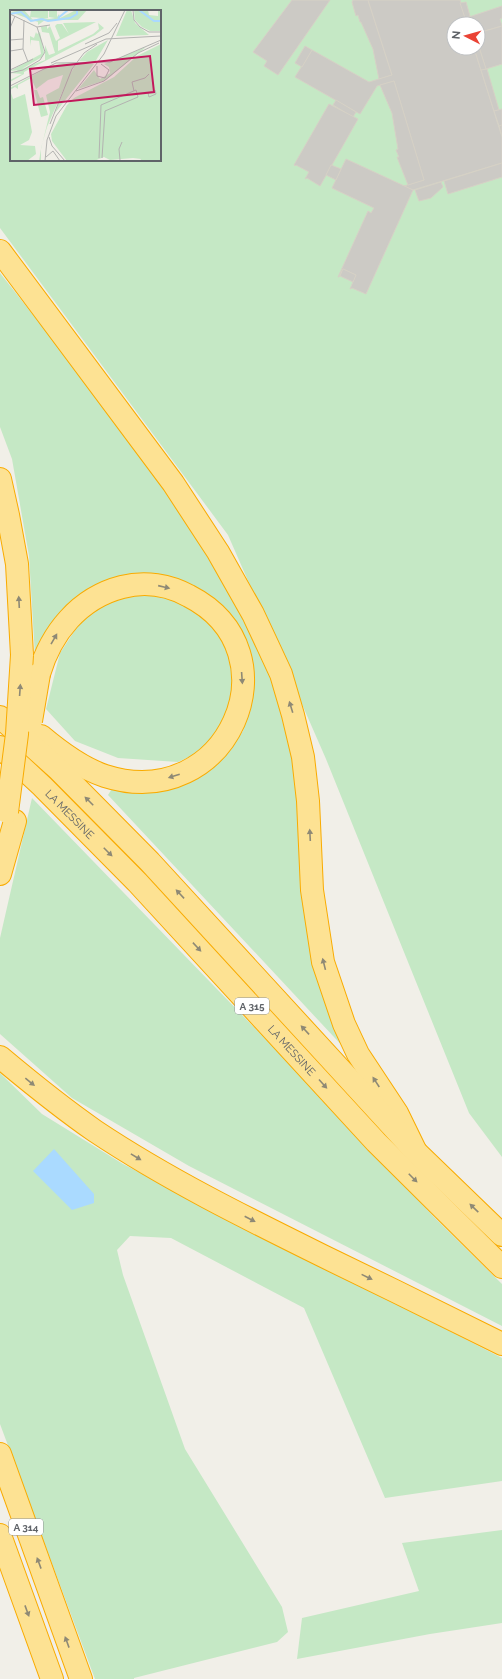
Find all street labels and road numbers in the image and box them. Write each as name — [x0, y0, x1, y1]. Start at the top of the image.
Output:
street label: LA MESSINE — [42, 787, 97, 842]
road number: A 315 — [235, 998, 269, 1014]
street label: LA MESSINE — [265, 1023, 318, 1079]
road number: A 314 — [9, 1519, 43, 1535]

